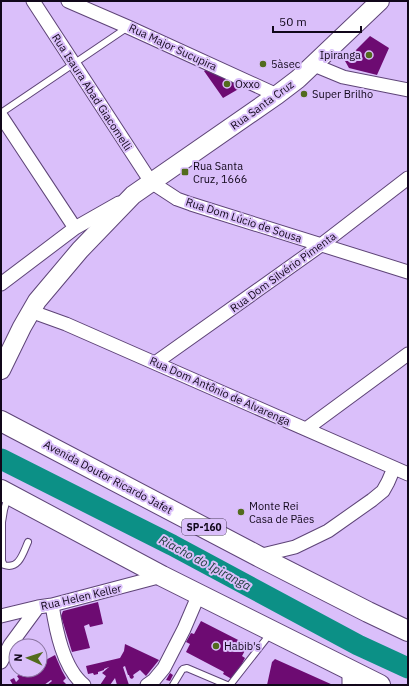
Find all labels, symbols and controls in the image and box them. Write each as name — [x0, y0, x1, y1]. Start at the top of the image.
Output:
scale bar — [273, 8, 361, 34]
text: 50 m — [279, 14, 307, 29]
street label: Rua Major Sucupira — [127, 20, 219, 74]
street label: Rua Isaura Abad Giacomelli — [49, 31, 135, 153]
place label: Ipiranga — [320, 48, 361, 62]
marker: Ipiranga — [364, 50, 374, 60]
place label: 5àsec — [271, 57, 301, 71]
marker: 5àsec — [258, 59, 268, 69]
street label: Rua Santa Cruz — [228, 77, 296, 133]
place label: Oxxo — [235, 77, 260, 91]
marker: Oxxo — [222, 79, 232, 89]
place label: Super Brilho — [312, 87, 373, 101]
marker: Super Brilho — [299, 89, 309, 99]
place label: Rua Santa Cruz, 1666 — [193, 159, 247, 186]
marker: Rua Santa Cruz, 1666 — [180, 167, 190, 177]
street label: Rua Dom Lúcio de Sousa — [184, 195, 304, 245]
street label: Rua Dom Silvério Pimenta — [227, 229, 339, 315]
street label: Rua Dom Antônio de Alvarenga — [147, 354, 293, 428]
street label: Avenida Doutor Ricardo Jafet — [41, 437, 175, 517]
place label: Monte Rei Casa de Pães — [249, 499, 314, 526]
marker: Monte Rei Casa de Pães — [236, 507, 246, 517]
road number: SP-160 — [182, 519, 226, 535]
water label: Riacho do Ipiranga — [157, 532, 254, 593]
street label: Rua Helen Keller — [39, 581, 123, 613]
north arrow — [8, 638, 48, 678]
place label: Habib's — [224, 639, 261, 653]
marker: Habib's — [211, 641, 221, 651]
text: N — [11, 653, 25, 662]

